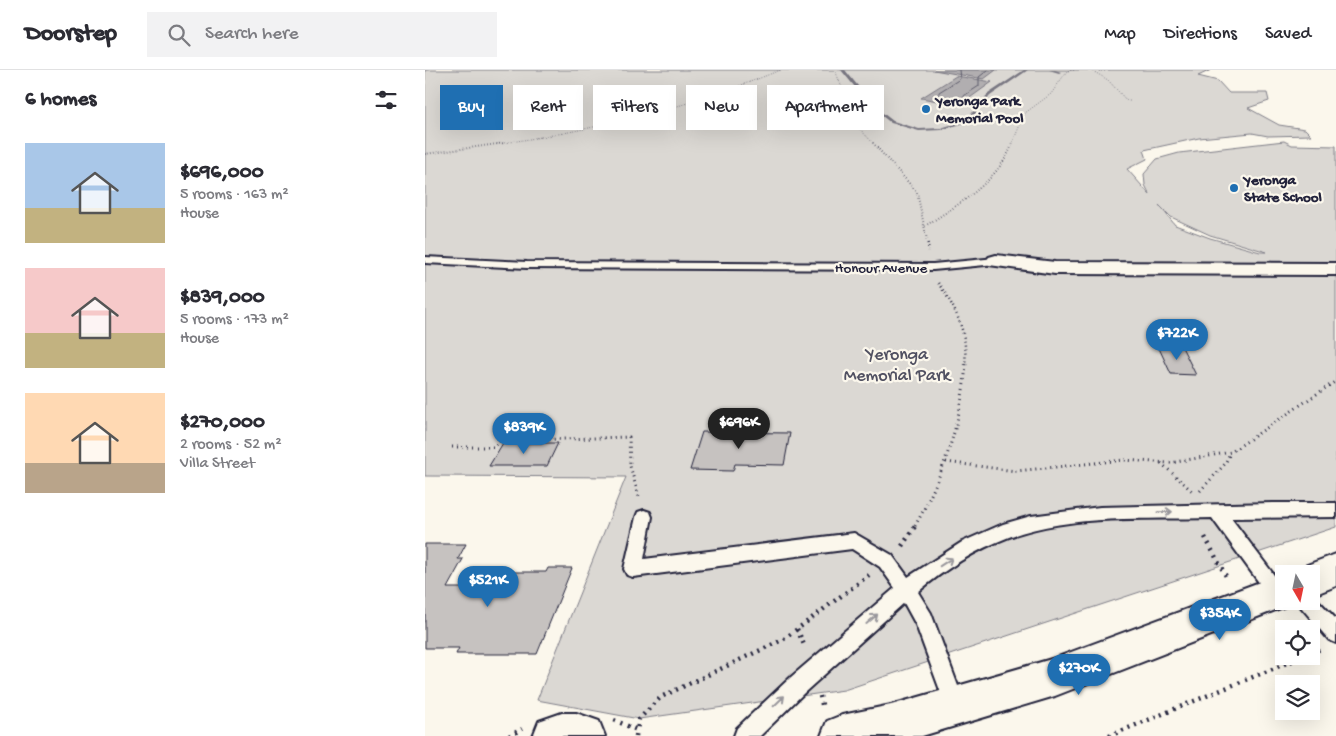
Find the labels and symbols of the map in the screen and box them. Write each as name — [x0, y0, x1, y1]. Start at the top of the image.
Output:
place label: Yeronga Park Memorial Pool — [934, 93, 1024, 128]
marker: Yeronga Park Memorial Pool — [920, 103, 932, 115]
place label: Yeronga State School — [1242, 172, 1323, 207]
marker: Yeronga State School — [1228, 182, 1240, 194]
street label: Honour Avenue — [835, 260, 927, 278]
pin: $722K — [1142, 318, 1212, 361]
park label: Yeronga Memorial Park — [844, 345, 952, 387]
pin: $696K — [704, 408, 774, 450]
pin: $839K — [489, 412, 559, 455]
one-way arrow — [1157, 508, 1173, 517]
one-way arrow — [939, 557, 953, 567]
north arrow — [1275, 565, 1320, 610]
pin: $521K — [453, 566, 523, 608]
pin: $354K — [1185, 598, 1255, 641]
one-way arrow — [866, 613, 879, 625]
pin: $270K — [1044, 654, 1114, 696]
one-way arrow — [773, 695, 785, 707]

